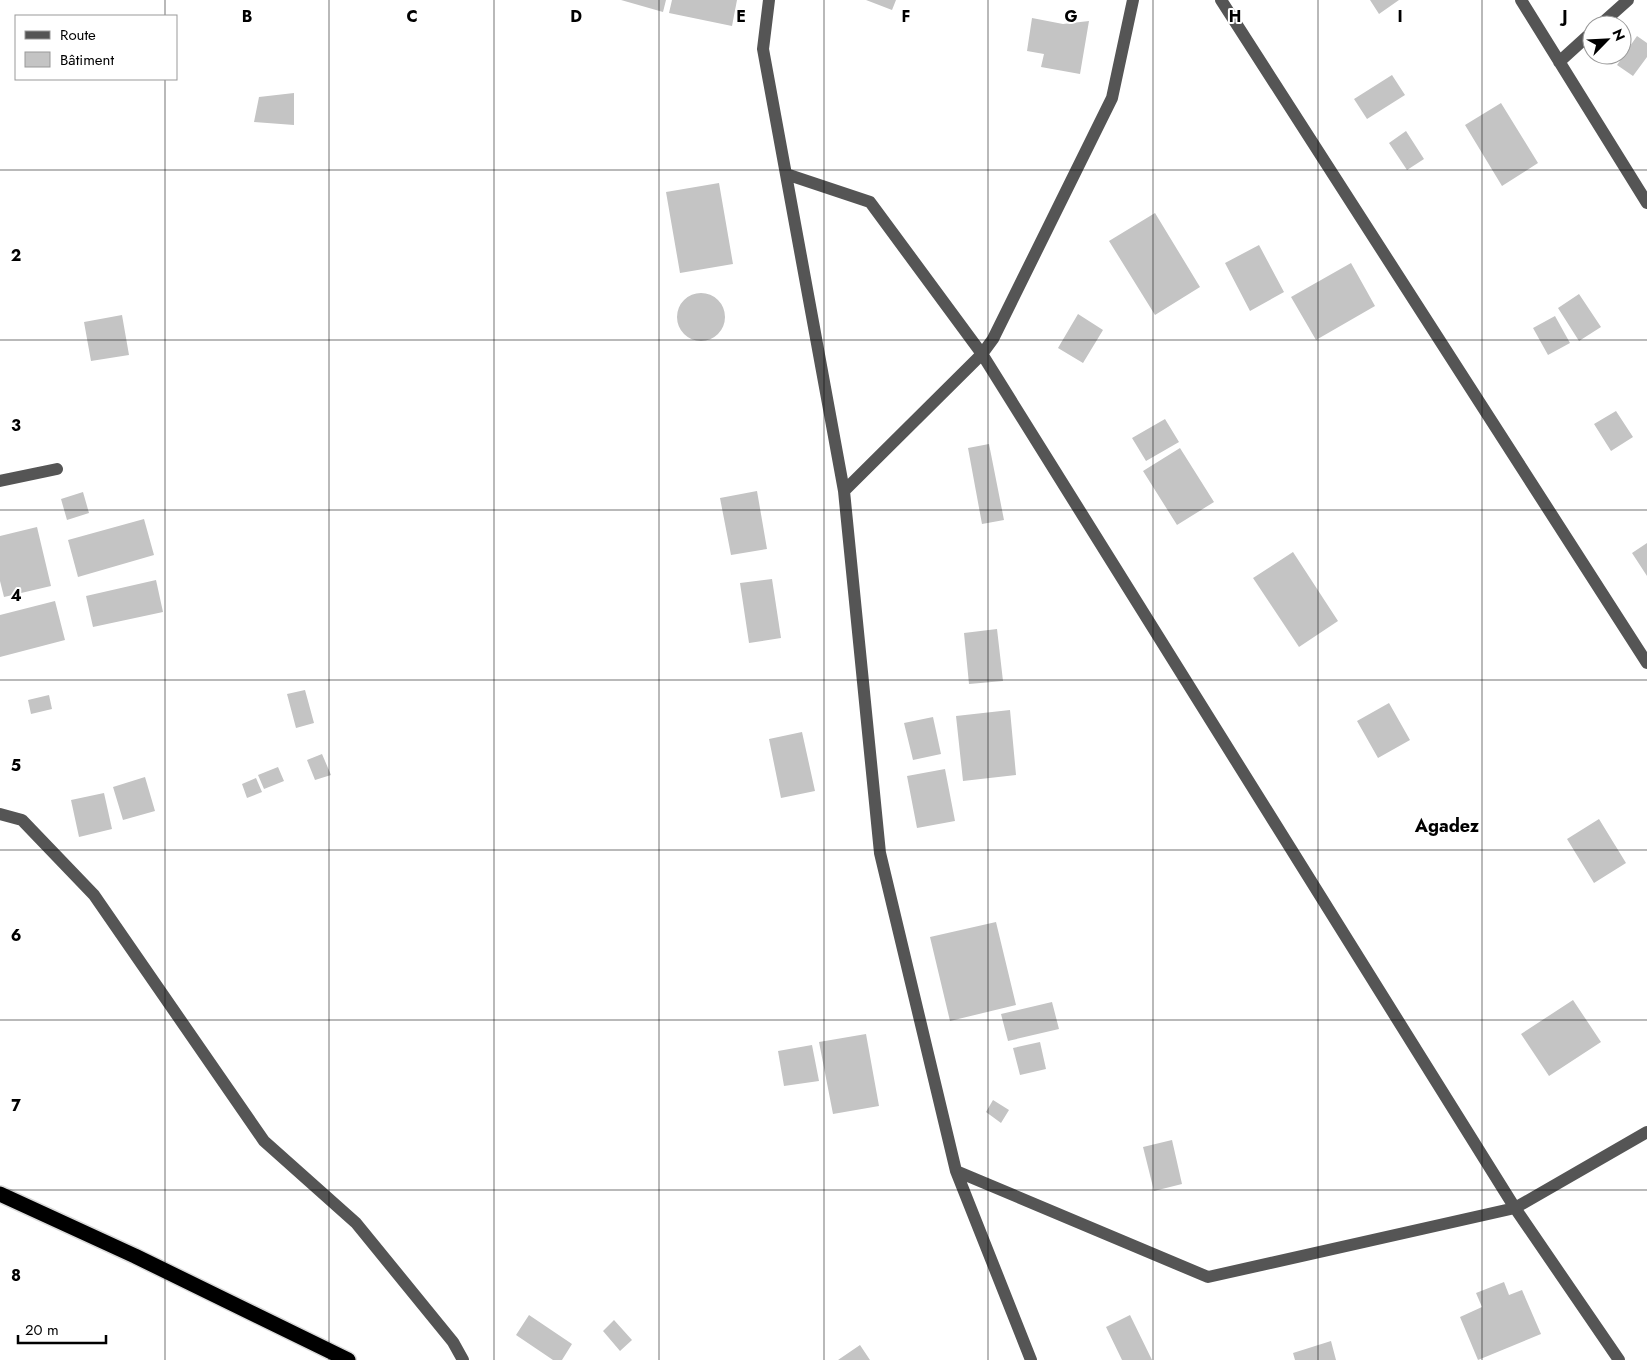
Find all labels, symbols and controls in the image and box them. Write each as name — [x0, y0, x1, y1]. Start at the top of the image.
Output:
text: B — [242, 5, 252, 28]
text: C — [406, 5, 418, 28]
text: D — [570, 5, 582, 28]
text: E — [736, 5, 746, 28]
text: F — [902, 5, 910, 28]
text: G — [1064, 5, 1078, 28]
text: H — [1229, 5, 1241, 28]
text: I — [1397, 5, 1403, 28]
text: J — [1559, 5, 1568, 28]
legend — [15, 15, 178, 80]
north arrow — [1582, 15, 1632, 65]
text: Route — [60, 24, 96, 46]
text: N — [1607, 26, 1630, 44]
text: Bâtiment — [60, 49, 114, 71]
text: 2 — [11, 244, 21, 267]
text: 3 — [11, 414, 21, 437]
text: 4 — [10, 584, 22, 607]
text: 5 — [11, 754, 21, 777]
district label: Agadez — [1414, 813, 1480, 839]
text: 6 — [11, 924, 21, 947]
text: 7 — [11, 1094, 21, 1117]
text: 8 — [11, 1264, 21, 1287]
scale bar — [18, 1312, 105, 1344]
text: 20 m — [25, 1319, 59, 1341]

